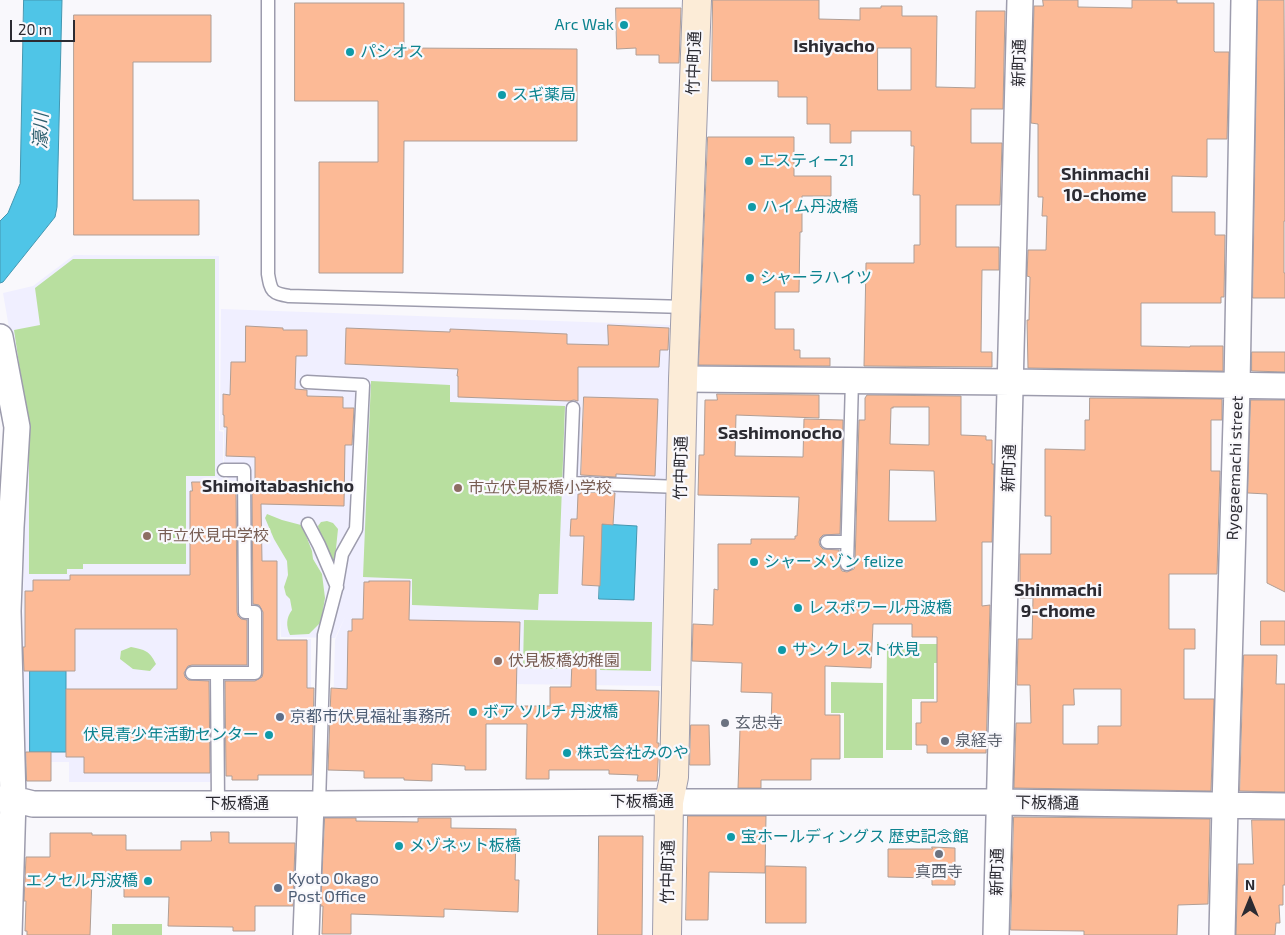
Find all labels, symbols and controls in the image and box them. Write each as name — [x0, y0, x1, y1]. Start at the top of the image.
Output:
scale bar — [12, 10, 78, 42]
place label: Arc Wak — [555, 15, 614, 35]
marker: Arc Wak — [618, 19, 630, 31]
text: 20 m — [18, 20, 52, 38]
street label: 竹中町通 — [683, 31, 705, 95]
district label: Ishiyacho — [793, 35, 875, 57]
street label: 新町通 — [1009, 39, 1029, 87]
place label: パシオス — [360, 42, 424, 62]
marker: パシオス — [344, 46, 356, 58]
place label: スギ薬局 — [512, 85, 576, 105]
marker: スギ薬局 — [496, 89, 508, 101]
water label: 濠川 — [30, 113, 52, 149]
place label: エスティー21 — [759, 151, 854, 171]
marker: エスティー21 — [743, 155, 755, 167]
district label: Shinmachi 10-chome — [1061, 163, 1149, 205]
place label: ハイム丹波橋 — [762, 197, 858, 217]
marker: ハイム丹波橋 — [746, 201, 758, 213]
place label: シャーラハイツ — [760, 268, 872, 288]
marker: シャーラハイツ — [744, 272, 756, 284]
street label: Ryogaemachi street — [1223, 395, 1247, 541]
district label: Sashimonocho — [718, 422, 842, 444]
street label: 竹中町通 — [671, 436, 691, 500]
street label: 新町通 — [999, 444, 1019, 492]
district label: Shimoitabashicho — [202, 475, 354, 497]
place label: 市立伏見板橋小学校 — [468, 478, 612, 498]
marker: 市立伏見板橋小学校 — [452, 482, 464, 494]
place label: 市立伏見中学校 — [157, 526, 269, 546]
marker: 市立伏見中学校 — [141, 530, 153, 542]
place label: シャーメゾン felize — [764, 552, 904, 572]
marker: シャーメゾン felize — [748, 556, 760, 568]
district label: Shinmachi 9-chome — [1014, 579, 1102, 622]
place label: レスポワール丹波橋 — [808, 598, 952, 618]
marker: レスポワール丹波橋 — [792, 602, 804, 614]
place label: サンクレスト伏見 — [792, 640, 920, 660]
marker: サンクレスト伏見 — [776, 644, 788, 656]
place label: 伏見板橋幼稚園 — [508, 651, 620, 671]
marker: 伏見板橋幼稚園 — [492, 655, 504, 667]
place label: ボア ソルチ 丹波橋 — [483, 702, 618, 722]
marker: ボア ソルチ 丹波橋 — [467, 706, 479, 718]
place label: 京都市伏見福祉事務所 — [290, 707, 450, 727]
marker: 京都市伏見福祉事務所 — [274, 711, 286, 723]
place label: 玄忠寺 — [735, 713, 783, 733]
marker: 玄忠寺 — [719, 717, 731, 729]
place label: 伏見青少年活動センター — [83, 725, 259, 745]
marker: 伏見青少年活動センター — [263, 729, 275, 741]
place label: 泉経寺 — [955, 731, 1003, 751]
marker: 泉経寺 — [939, 735, 951, 747]
place label: 株式会社みのや — [577, 743, 689, 763]
marker: 株式会社みのや — [561, 747, 573, 759]
street label: 下板橋通 — [610, 792, 674, 812]
street label: 下板橋通 — [1015, 793, 1079, 813]
street label: 下板橋通 — [205, 794, 269, 814]
place label: 宝ホールディングス 歴史記念館 — [741, 827, 969, 847]
marker: 宝ホールディングス 歴史記念館 — [725, 831, 737, 843]
place label: メゾネット板橋 — [409, 836, 521, 856]
marker: メゾネット板橋 — [393, 840, 405, 852]
street label: 竹中町通 — [658, 840, 678, 904]
marker: 真西寺 — [933, 848, 945, 860]
street label: 新町通 — [987, 848, 1007, 896]
place label: 真西寺 — [915, 862, 963, 882]
place label: Kyoto Okago Post Office — [288, 869, 379, 907]
place label: エクセル丹波橋 — [26, 871, 138, 891]
marker: エクセル丹波橋 — [142, 875, 154, 887]
north arrow — [1225, 875, 1275, 925]
text: N — [1245, 876, 1255, 893]
marker: Kyoto Okago Post Office — [272, 882, 284, 894]

